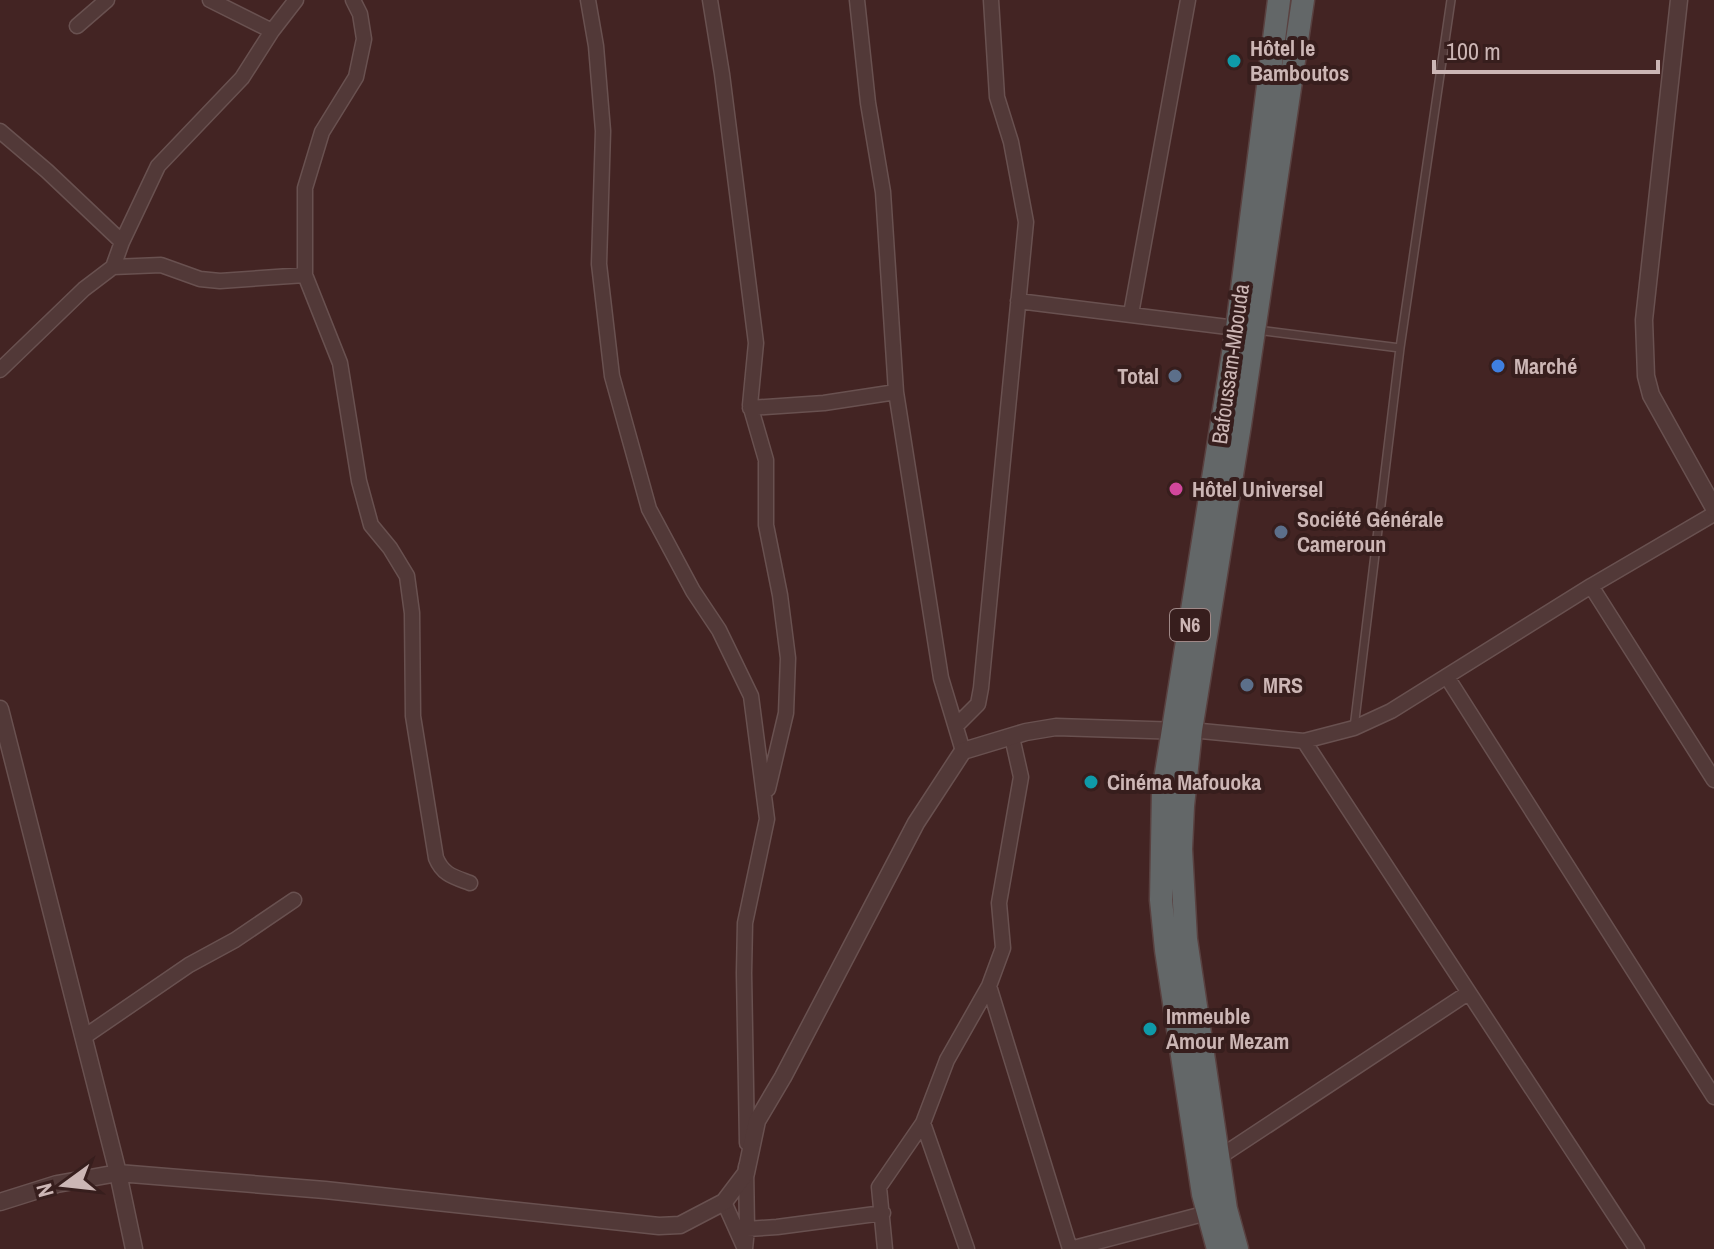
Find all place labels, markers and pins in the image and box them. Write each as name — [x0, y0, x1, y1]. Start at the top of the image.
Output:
place label: Hôtel le Bamboutos — [1250, 33, 1349, 88]
marker: Hôtel le Bamboutos — [1225, 52, 1243, 70]
place label: Marché — [1514, 351, 1577, 381]
marker: Marché — [1489, 357, 1507, 375]
place label: Total — [1117, 361, 1159, 391]
marker: Total — [1166, 367, 1184, 385]
place label: Hôtel Universel — [1192, 474, 1323, 504]
marker: Hôtel Universel — [1167, 480, 1185, 498]
place label: Société Générale Cameroun — [1297, 504, 1443, 559]
marker: Société Générale Cameroun — [1272, 523, 1290, 541]
place label: MRS — [1263, 670, 1303, 700]
marker: MRS — [1238, 676, 1256, 694]
place label: Cinéma Mafouoka — [1107, 767, 1261, 797]
marker: Cinéma Mafouoka — [1082, 773, 1100, 791]
place label: Immeuble Amour Mezam — [1166, 1001, 1289, 1056]
marker: Immeuble Amour Mezam — [1141, 1020, 1159, 1038]

